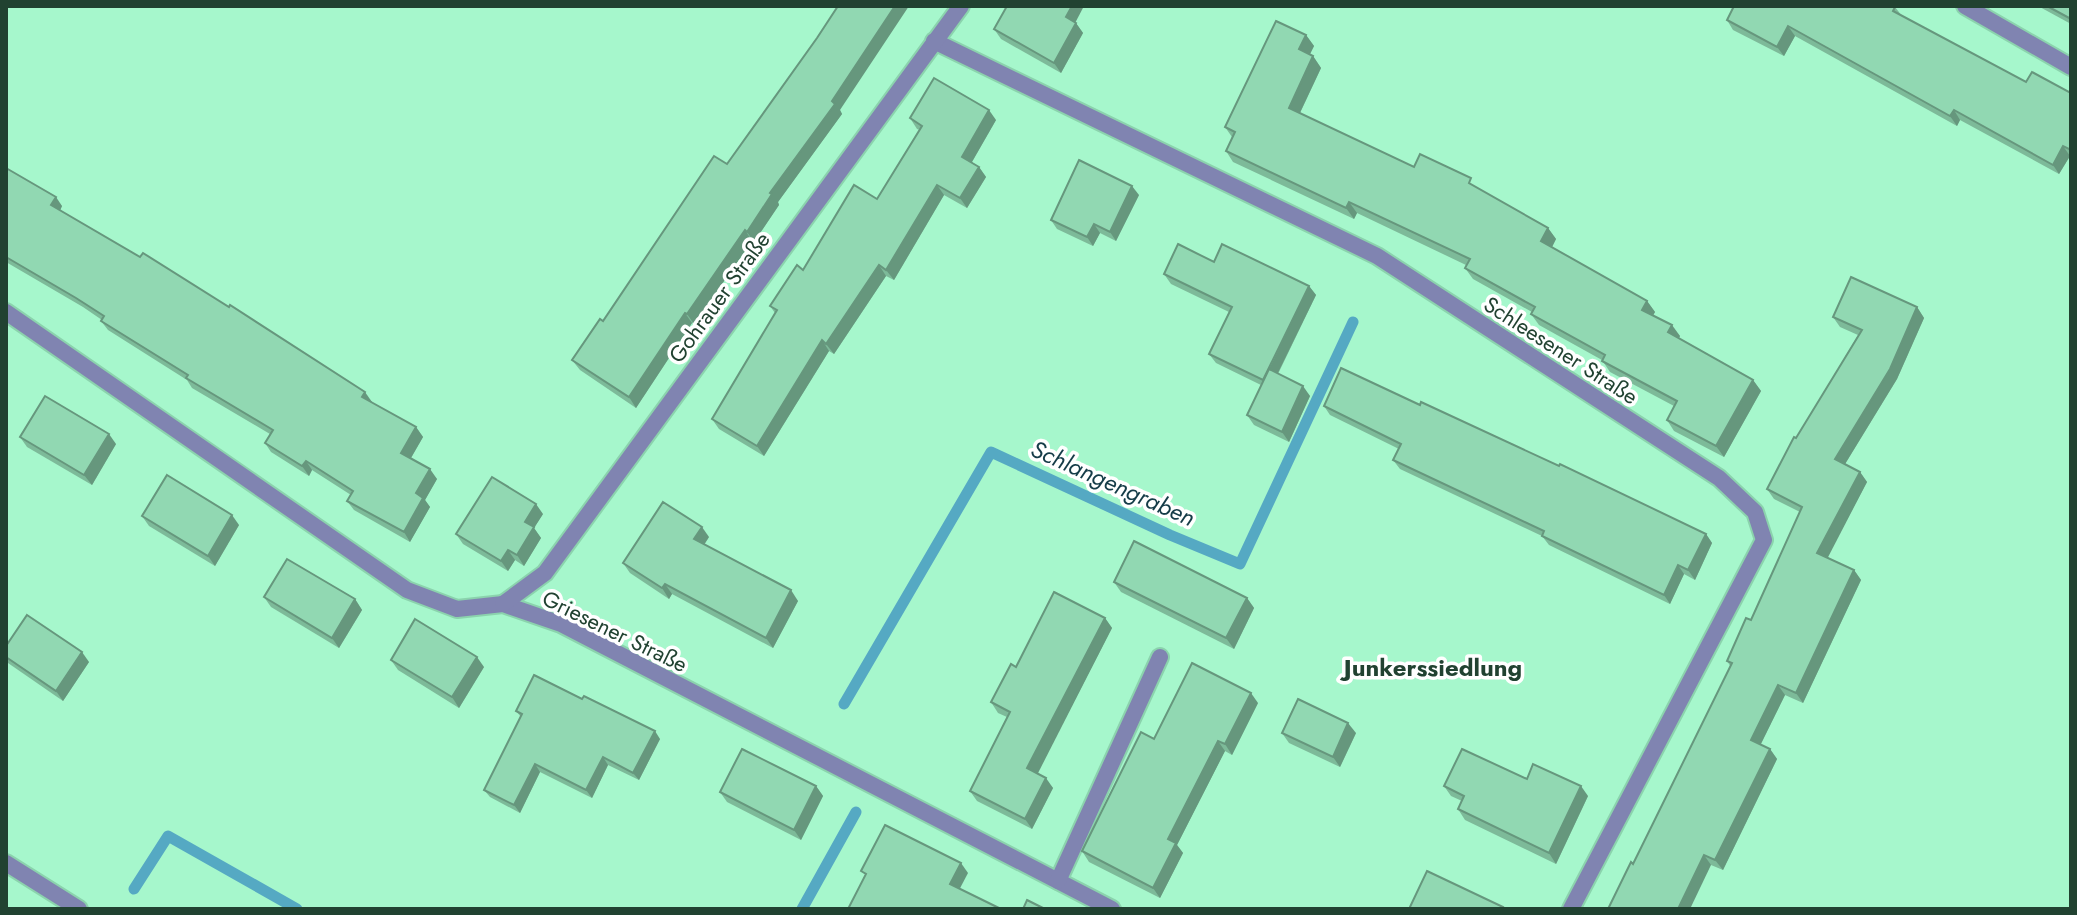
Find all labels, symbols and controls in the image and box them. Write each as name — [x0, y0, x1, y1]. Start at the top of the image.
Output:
street label: Gohrauer Straße — [661, 225, 777, 369]
street label: Schleesener Straße — [1478, 288, 1644, 412]
water label: Schlangengraben — [1025, 431, 1201, 535]
street label: Griesener Straße — [537, 582, 693, 680]
district label: Junkerssiedlung — [1340, 650, 1522, 685]

